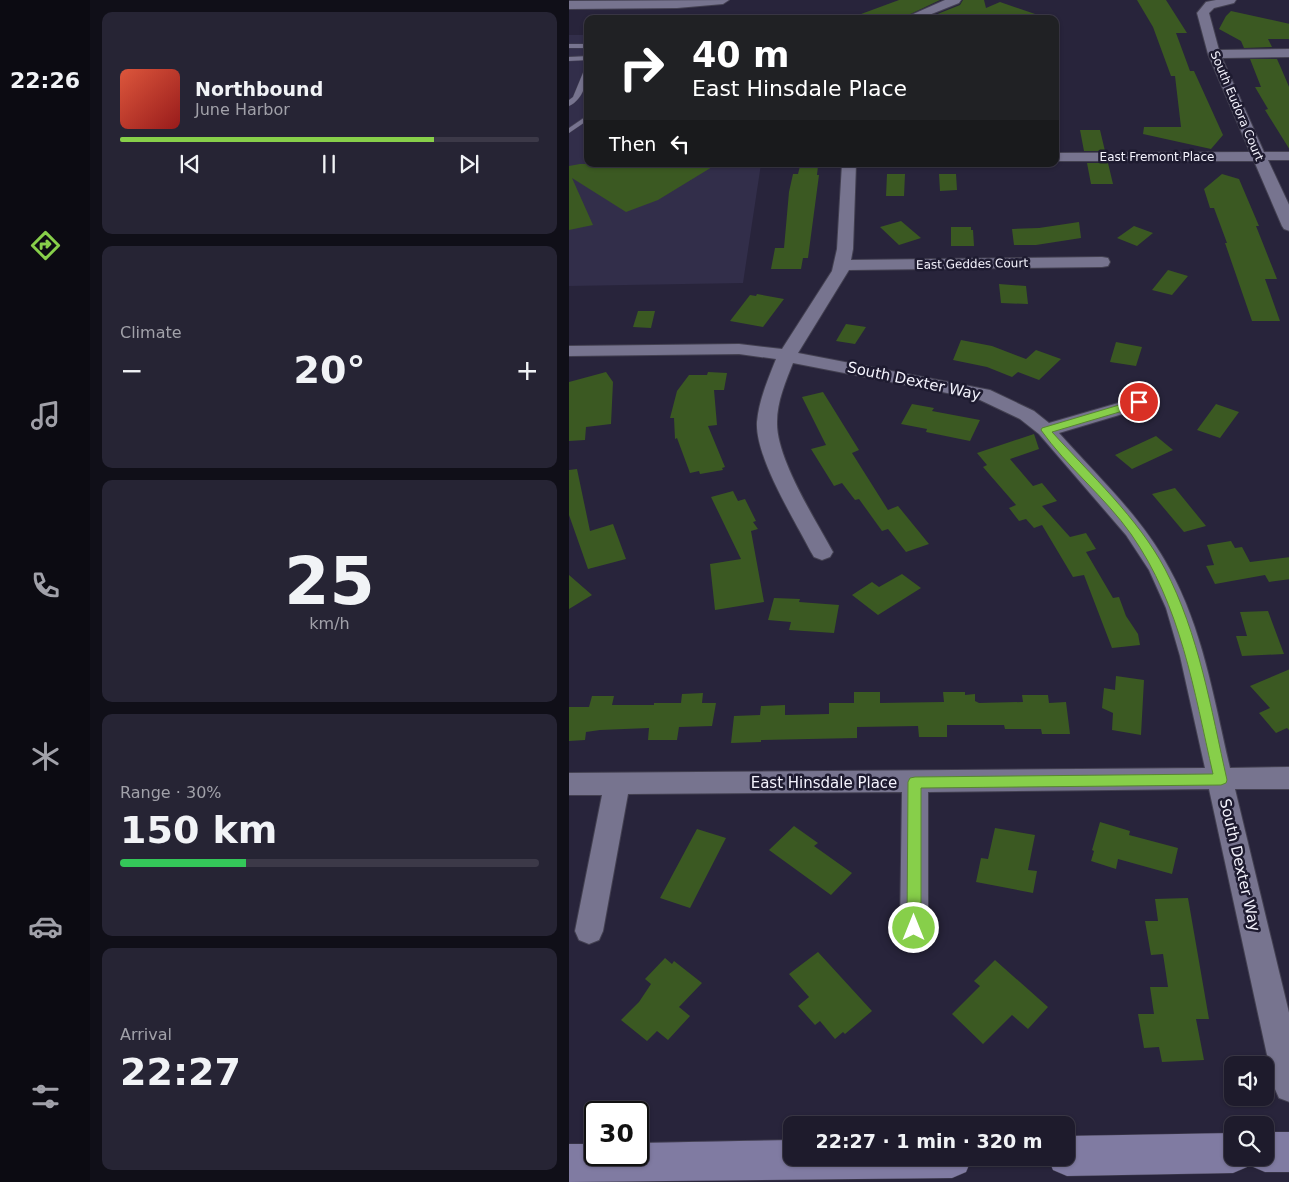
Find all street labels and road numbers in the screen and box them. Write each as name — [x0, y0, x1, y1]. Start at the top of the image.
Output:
street label: South Eudora Court — [1208, 49, 1267, 163]
street label: East Fremont Place — [1100, 150, 1214, 164]
street label: East Geddes Court — [916, 256, 1028, 272]
street label: South Dexter Way — [846, 358, 982, 404]
street label: East Hinsdale Place — [751, 774, 897, 792]
street label: South Dexter Way — [1216, 797, 1264, 933]

